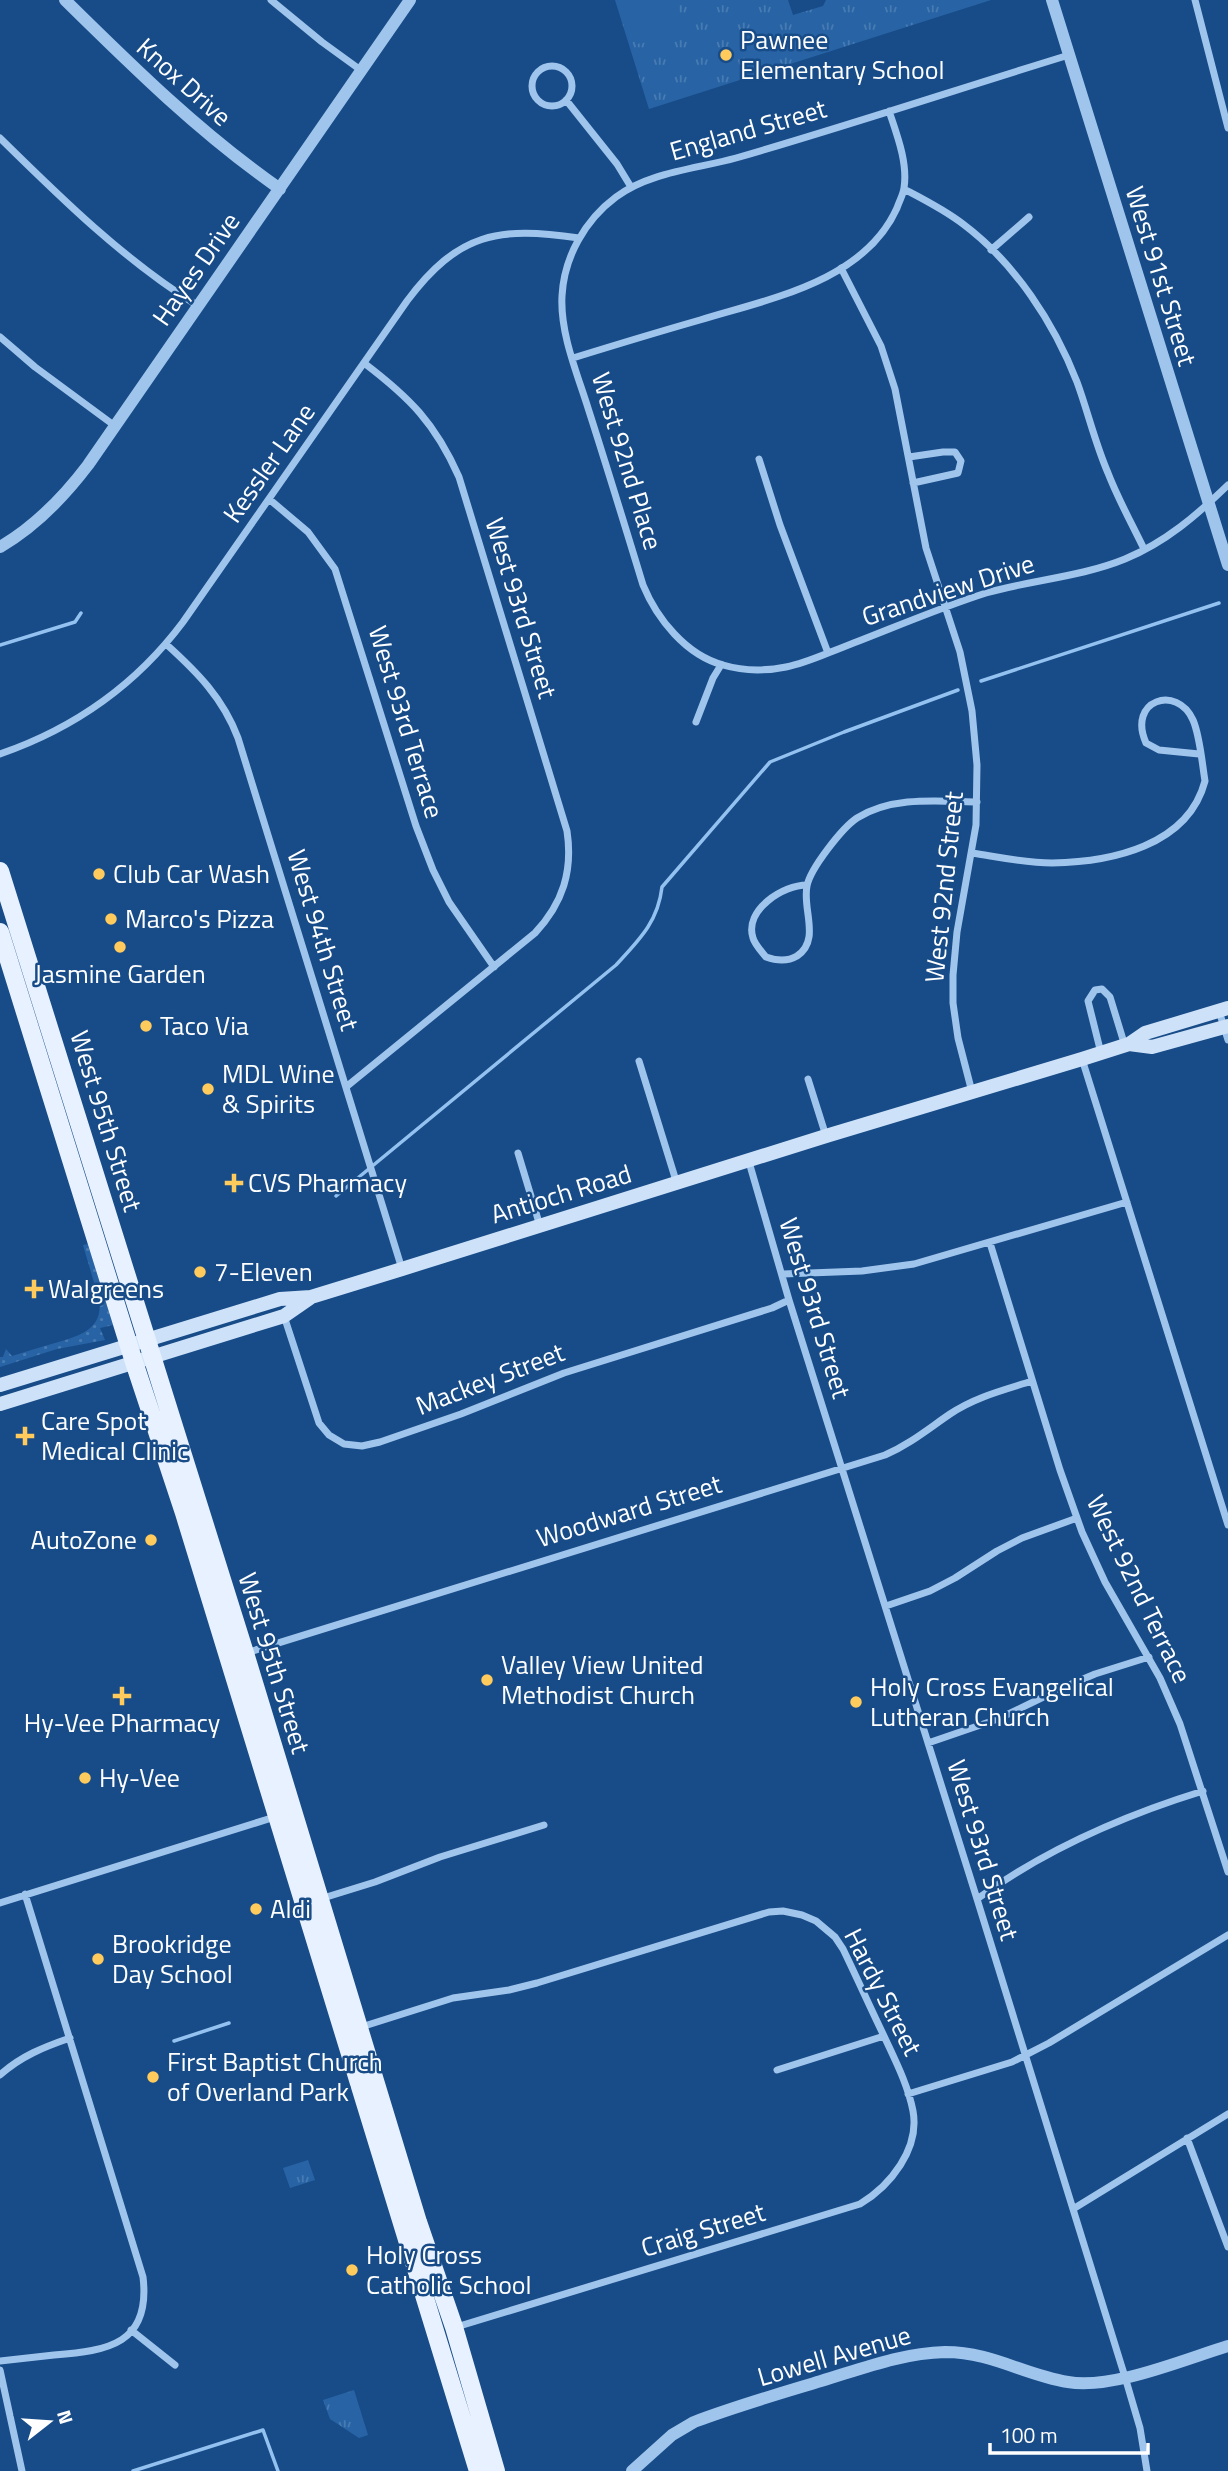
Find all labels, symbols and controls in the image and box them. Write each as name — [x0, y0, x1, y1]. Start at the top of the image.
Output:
place label: Pawnee Elementary School — [740, 20, 945, 89]
street label: Knox Drive — [128, 28, 241, 135]
marker: Pawnee Elementary School — [718, 47, 734, 63]
street label: England Street — [665, 89, 831, 170]
street label: West 91st Street — [1116, 181, 1207, 370]
street label: Hayes Drive — [142, 204, 249, 333]
street label: West 92nd Place — [582, 367, 673, 554]
street label: Kessler Lane — [213, 395, 324, 530]
street label: West 93rd Street — [476, 513, 567, 703]
street label: Grandview Drive — [857, 543, 1039, 636]
street label: West 93rd Terrace — [359, 621, 454, 823]
street label: West 92nd Street — [914, 789, 973, 985]
street label: West 94th Street — [277, 844, 370, 1035]
place label: Club Car Wash — [113, 854, 270, 893]
marker: Club Car Wash — [91, 866, 107, 882]
place label: Marco's Pizza — [125, 899, 274, 938]
marker: Marco's Pizza — [103, 911, 119, 927]
marker: Jasmine Garden — [112, 939, 128, 955]
place label: Jasmine Garden — [34, 954, 206, 993]
place label: Taco Via — [160, 1006, 249, 1045]
marker: Taco Via — [138, 1018, 154, 1034]
street label: West 95th Street — [60, 1025, 153, 1216]
place label: MDL Wine & Spirits — [222, 1054, 335, 1123]
marker: MDL Wine & Spirits — [200, 1081, 216, 1097]
street label: Antioch Road — [486, 1154, 636, 1233]
place label: CVS Pharmacy — [248, 1163, 407, 1202]
marker: CVS Pharmacy — [226, 1175, 242, 1191]
street label: West 93rd Street — [770, 1213, 861, 1403]
place label: 7-Eleven — [214, 1252, 313, 1291]
marker: 7-Eleven — [192, 1264, 208, 1280]
place label: Walgreens — [48, 1269, 164, 1308]
marker: Walgreens — [26, 1281, 42, 1297]
street label: Mackey Street — [410, 1332, 570, 1425]
place label: Care Spot Medical Clinic — [41, 1401, 188, 1470]
marker: Care Spot Medical Clinic — [15, 1426, 35, 1446]
street label: Woodward Street — [532, 1464, 726, 1557]
street label: West 92nd Terrace — [1077, 1488, 1202, 1689]
place label: AutoZone — [31, 1520, 137, 1559]
marker: AutoZone — [143, 1532, 159, 1548]
street label: West 95th Street — [228, 1567, 321, 1758]
place label: Valley View United Methodist Church — [501, 1645, 703, 1714]
place label: Holy Cross Evangelical Lutheran Church — [870, 1667, 1114, 1736]
marker: Valley View United Methodist Church — [479, 1672, 495, 1688]
marker: Hy-Vee Pharmacy — [114, 1688, 130, 1704]
marker: Holy Cross Evangelical Lutheran Church — [848, 1694, 864, 1710]
place label: Hy-Vee Pharmacy — [24, 1703, 220, 1742]
street label: West 93rd Street — [938, 1755, 1029, 1945]
place label: Hy-Vee — [99, 1758, 180, 1797]
marker: Hy-Vee — [77, 1770, 93, 1786]
place label: Aldi — [270, 1889, 311, 1928]
marker: Aldi — [248, 1901, 264, 1917]
street label: Hardy Street — [835, 1921, 932, 2062]
place label: Brookridge Day School — [112, 1924, 233, 1993]
marker: Brookridge Day School — [90, 1951, 106, 1967]
place label: First Baptist Church of Overland Park — [167, 2042, 383, 2111]
marker: First Baptist Church of Overland Park — [145, 2069, 161, 2085]
street label: Craig Street — [636, 2192, 770, 2267]
place label: Holy Cross Catholic School — [366, 2235, 532, 2304]
marker: Holy Cross Catholic School — [344, 2262, 360, 2278]
street label: Lowell Avenue — [753, 2315, 915, 2396]
north arrow — [14, 2387, 84, 2457]
text: N — [50, 2406, 82, 2427]
scale bar — [990, 2412, 1148, 2456]
text: 100 m — [1000, 2419, 1057, 2451]

